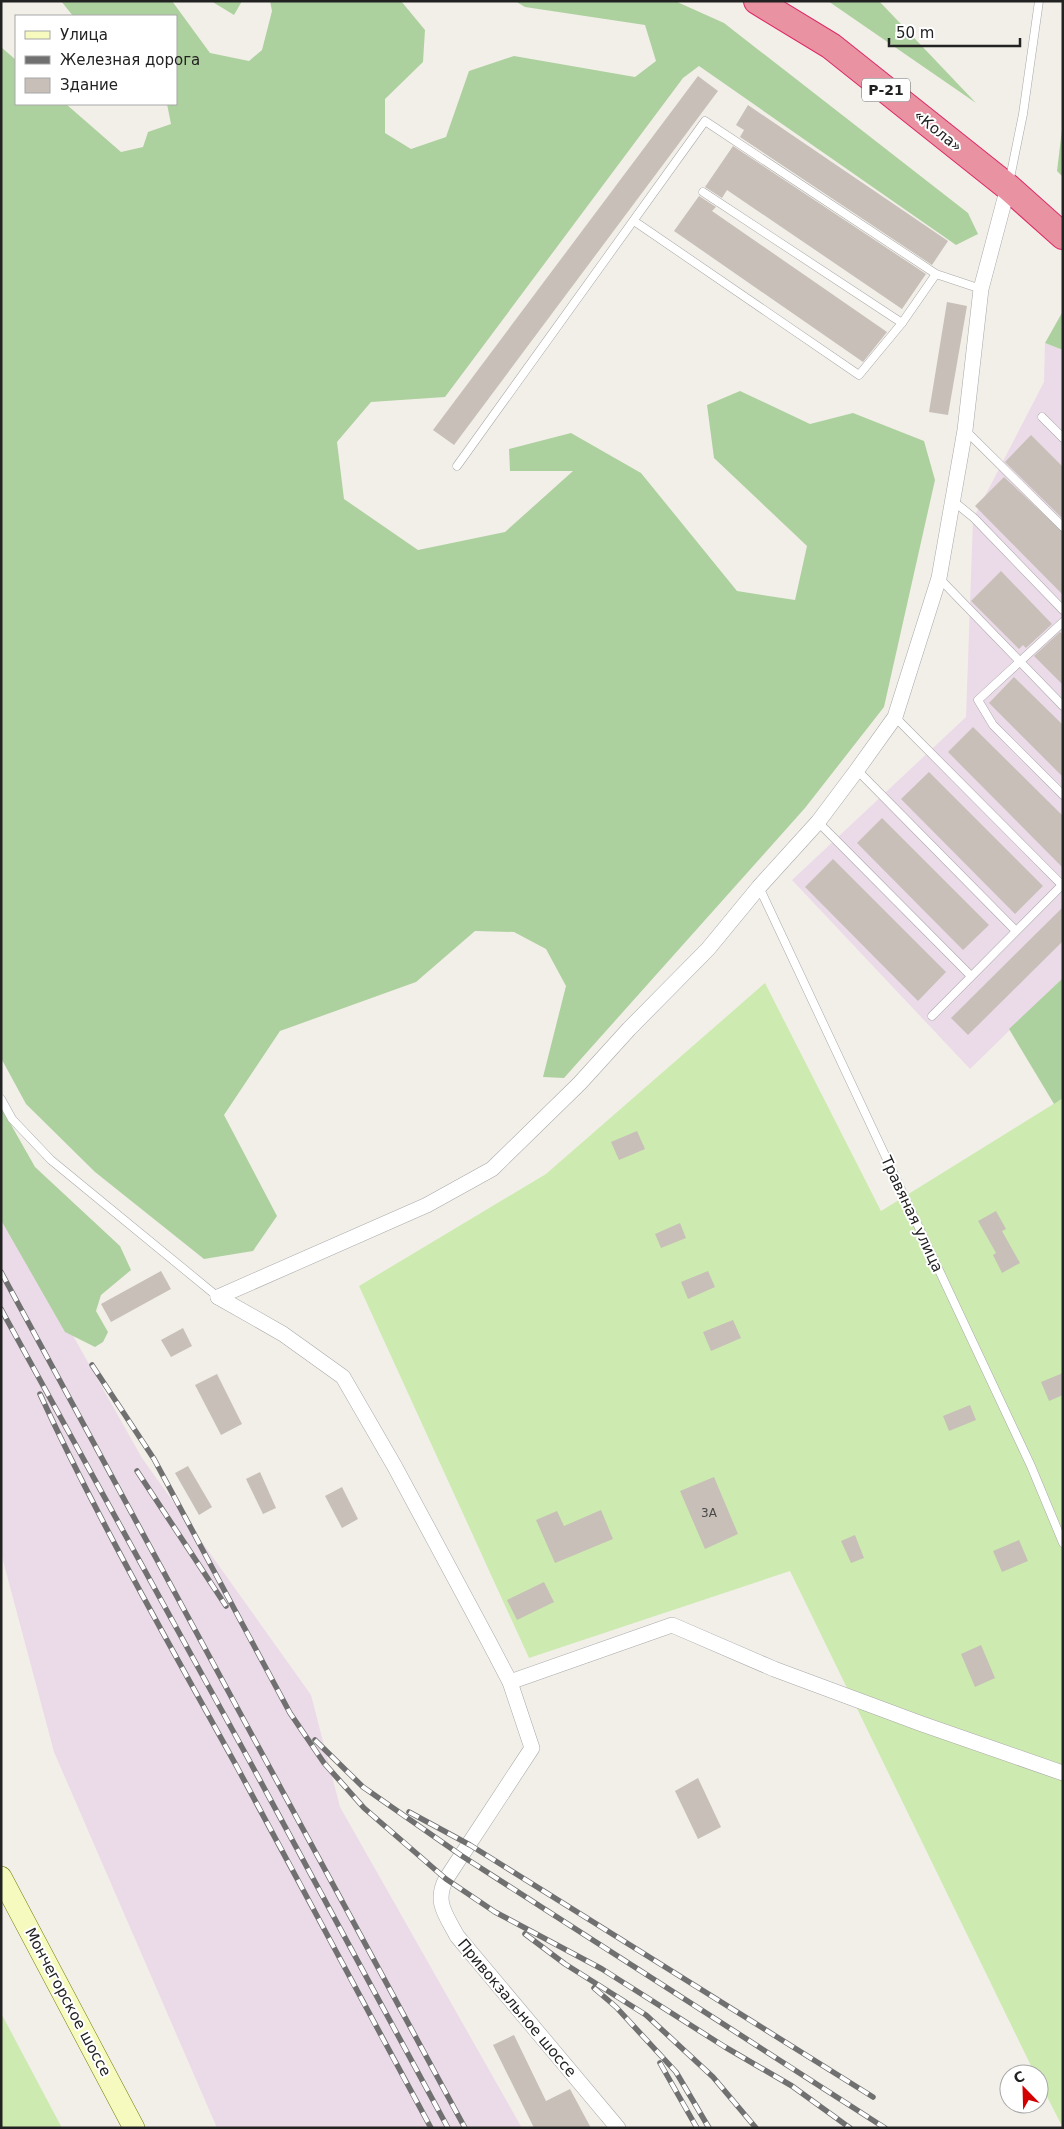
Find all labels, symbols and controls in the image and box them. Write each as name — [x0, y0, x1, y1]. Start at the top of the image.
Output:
legend — [15, 15, 178, 105]
scale bar — [889, 15, 1020, 47]
text: 50 m — [896, 24, 934, 42]
text: Улица — [60, 26, 108, 44]
text: Железная дорога — [60, 51, 200, 69]
text: Здание — [60, 76, 118, 94]
road number: Р-21 — [862, 78, 910, 102]
street label: «Кола» — [910, 106, 966, 156]
street label: Травяная улица — [877, 1152, 947, 1275]
house number: 3А — [701, 1506, 718, 1520]
street label: Мончегорское шоссе — [21, 1925, 115, 2079]
street label: Привокзальное шоссе — [454, 1935, 580, 2081]
north arrow — [999, 2064, 1049, 2114]
text: С — [1011, 2068, 1027, 2086]

